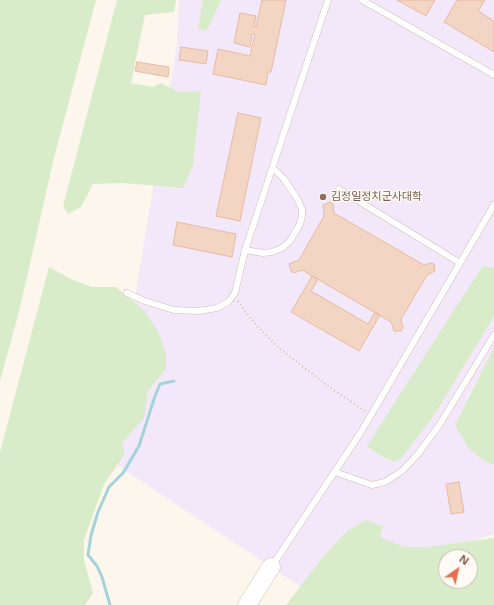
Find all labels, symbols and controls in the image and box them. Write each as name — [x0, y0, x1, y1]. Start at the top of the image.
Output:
place label: 김정일정치군사대학 — [331, 190, 422, 204]
marker: 김정일정치군사대학 — [318, 192, 328, 202]
north arrow — [438, 549, 478, 589]
text: N — [457, 551, 472, 568]

